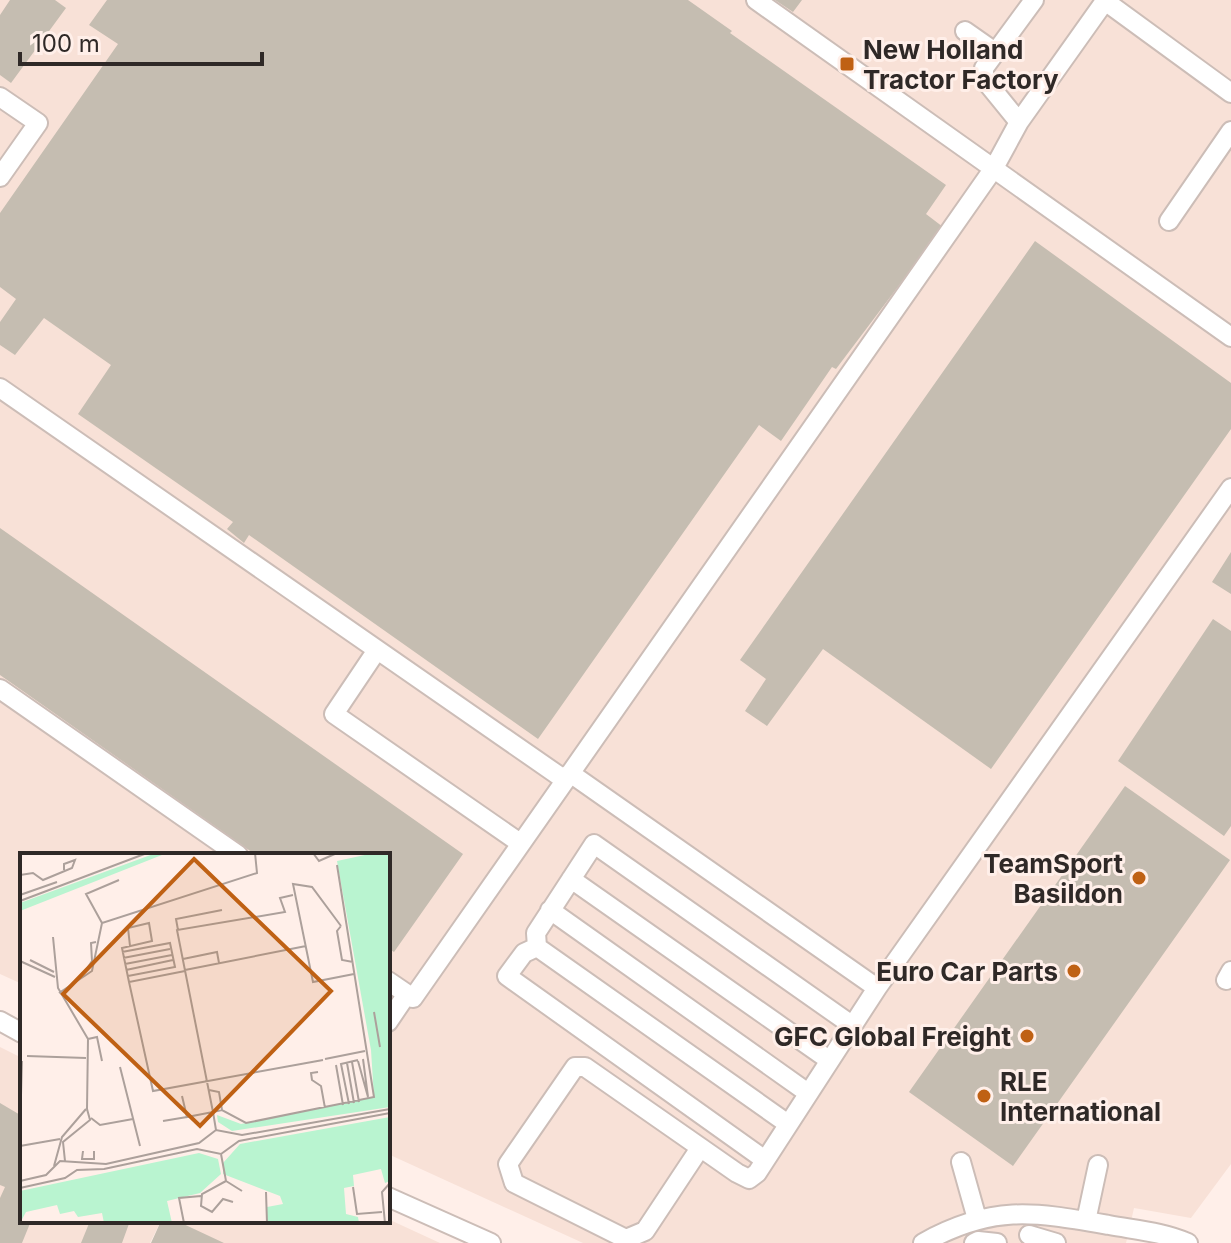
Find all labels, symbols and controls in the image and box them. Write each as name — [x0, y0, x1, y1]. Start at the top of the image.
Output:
scale bar — [20, 16, 262, 66]
text: 100 m — [32, 29, 100, 58]
place label: New Holland Tractor Factory — [863, 34, 1059, 95]
marker: New Holland Tractor Factory — [838, 55, 856, 73]
place label: TeamSport Basildon — [983, 848, 1123, 909]
inset map — [20, 853, 390, 1223]
marker: TeamSport Basildon — [1130, 869, 1148, 887]
place label: Euro Car Parts — [876, 956, 1058, 987]
marker: Euro Car Parts — [1065, 962, 1083, 980]
place label: GFC Global Freight — [774, 1021, 1011, 1052]
marker: GFC Global Freight — [1018, 1027, 1036, 1045]
place label: RLE International — [1000, 1066, 1161, 1127]
marker: RLE International — [975, 1087, 993, 1105]

